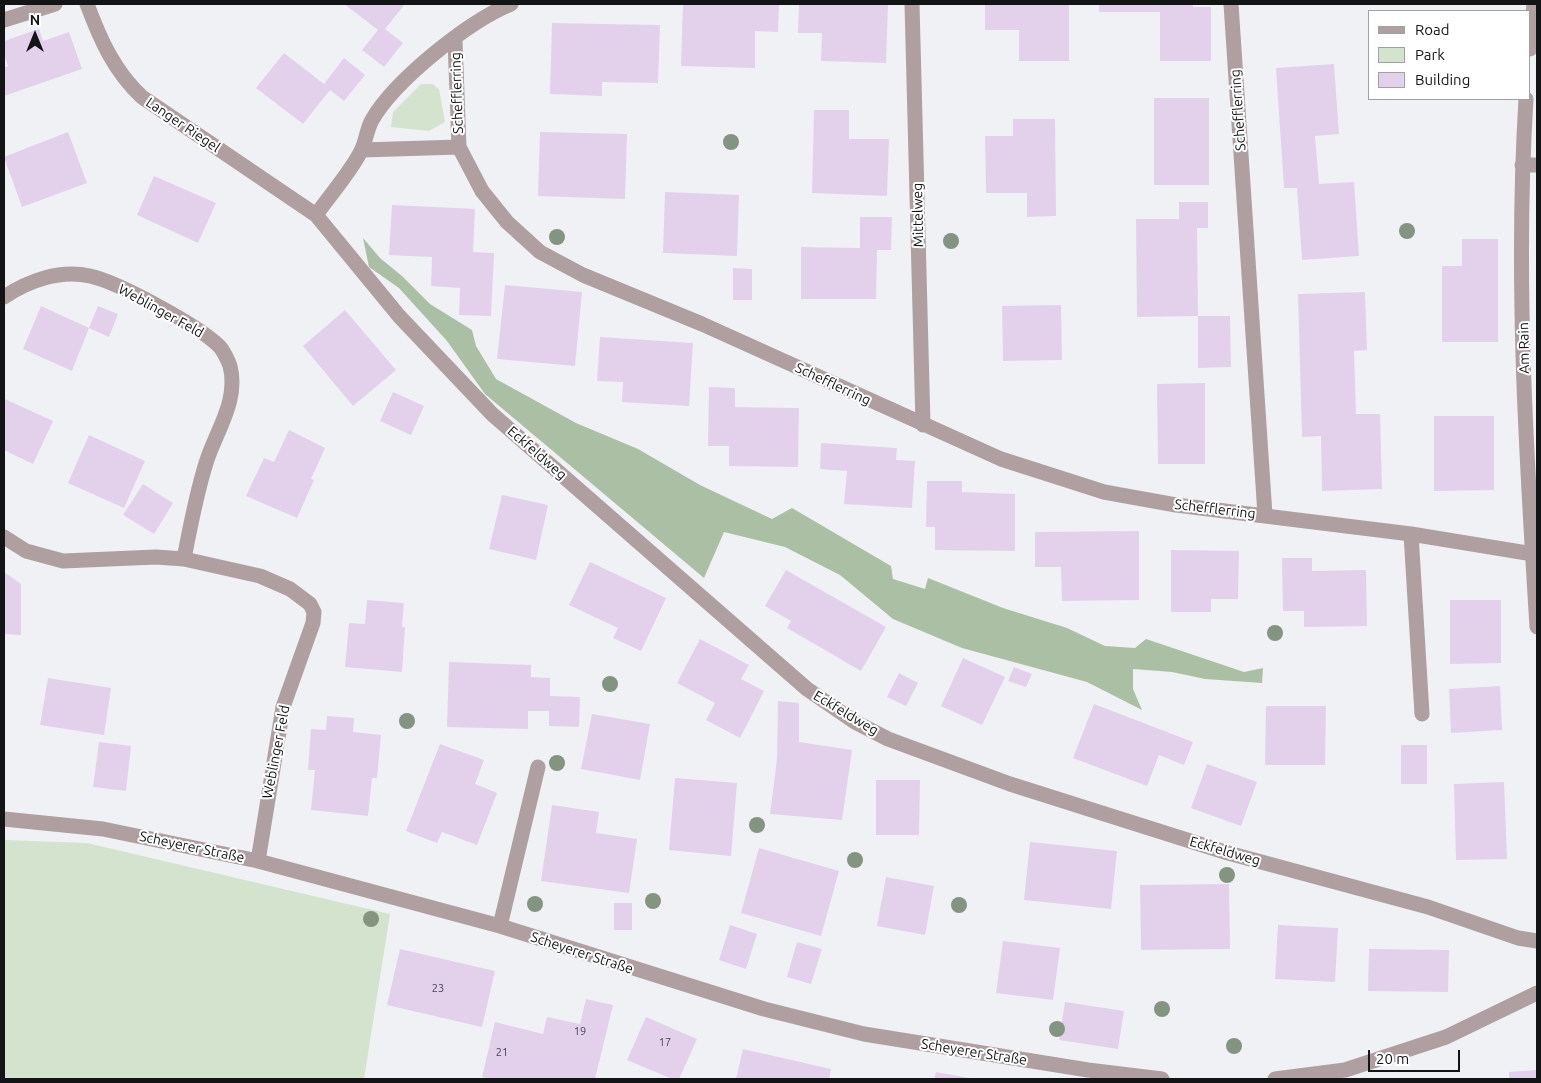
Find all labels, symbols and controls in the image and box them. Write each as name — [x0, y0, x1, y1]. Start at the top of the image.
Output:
north arrow — [10, 10, 60, 60]
legend — [1368, 10, 1531, 100]
text: N — [30, 12, 40, 28]
text: Road — [1415, 21, 1450, 38]
text: Park — [1415, 46, 1445, 63]
street label: Schefflerring — [447, 52, 467, 134]
street label: Schefflerring — [1227, 69, 1249, 151]
text: Building — [1415, 71, 1470, 88]
street label: Langer Riegel — [143, 94, 223, 156]
street label: Mittelweg — [909, 183, 927, 247]
street label: Weblinger Feld — [115, 281, 207, 341]
street label: Am Rain — [1515, 322, 1533, 374]
street label: Schefflerring — [792, 359, 874, 409]
street label: Eckfeldweg — [504, 423, 570, 483]
street label: Schefflerring — [1173, 496, 1257, 522]
street label: Eckfeldweg — [810, 687, 882, 739]
street label: Weblinger Feld — [259, 704, 293, 800]
street label: Scheyerer Straße — [138, 828, 246, 866]
street label: Eckfeldweg — [1188, 833, 1262, 869]
street label: Scheyerer Straße — [529, 928, 635, 978]
house number: 23 — [432, 981, 444, 995]
house number: 19 — [574, 1024, 586, 1038]
house number: 17 — [659, 1035, 671, 1049]
street label: Scheyerer Straße — [920, 1035, 1028, 1069]
scale bar — [1371, 1040, 1464, 1072]
house number: 21 — [496, 1045, 508, 1059]
text: 20 m — [1376, 1050, 1409, 1067]

